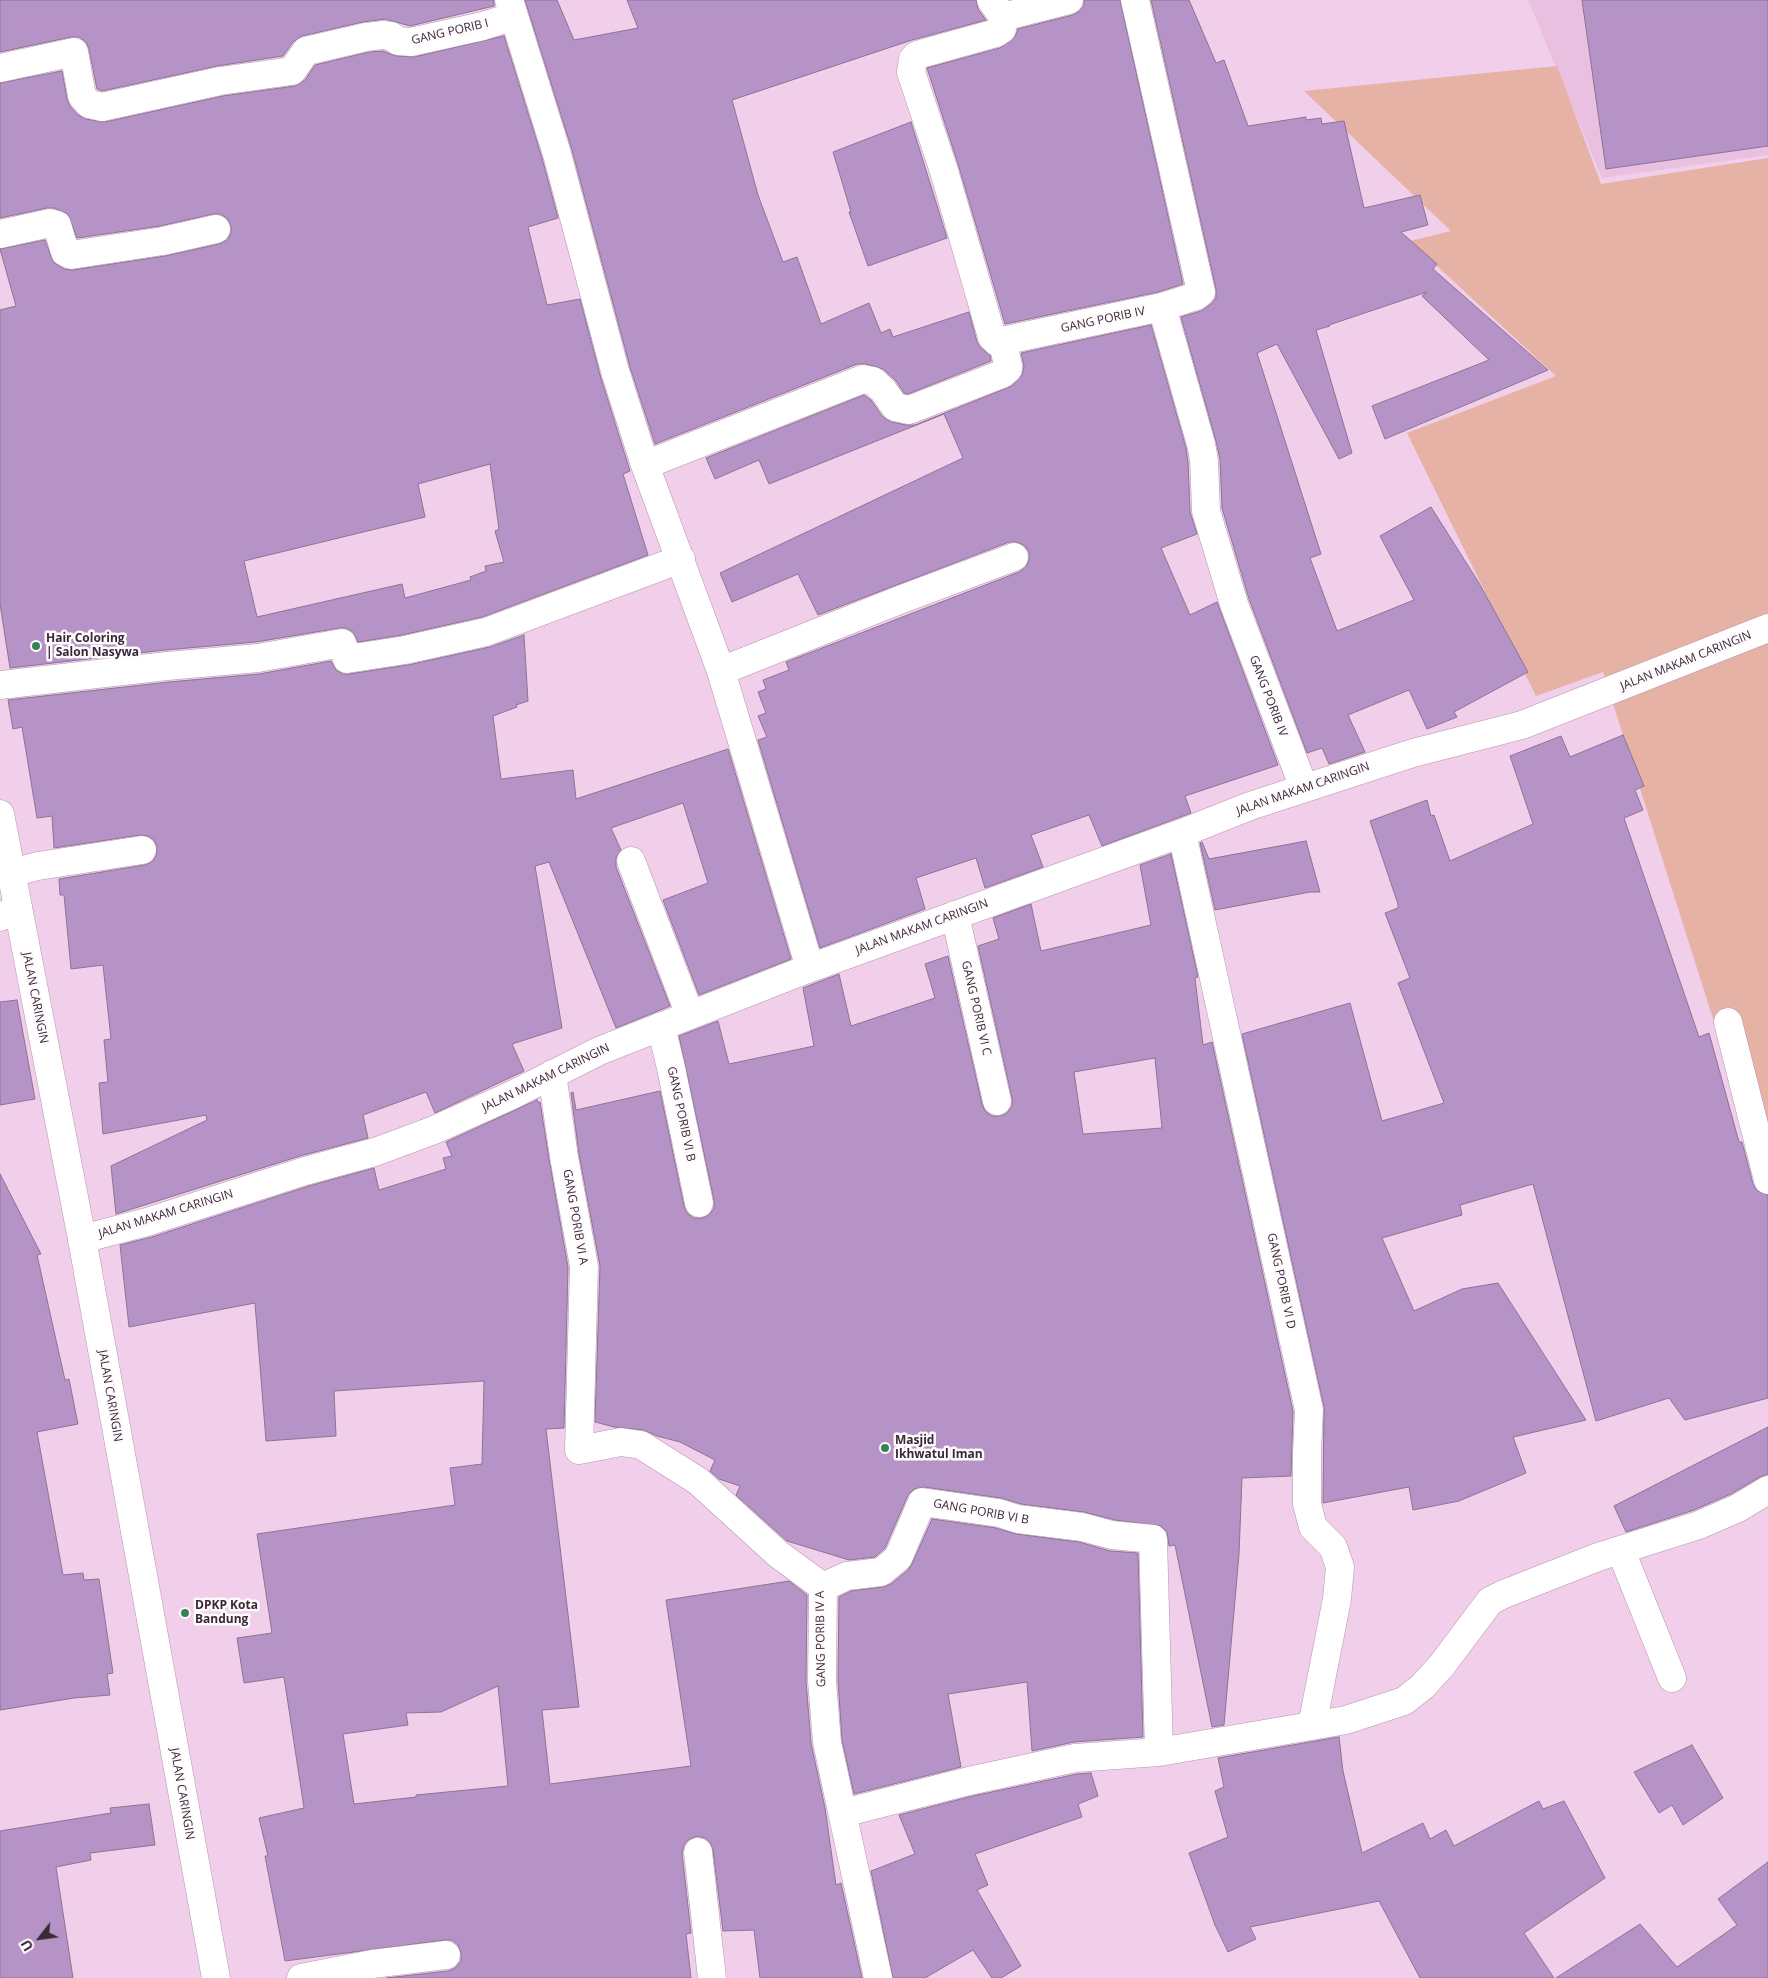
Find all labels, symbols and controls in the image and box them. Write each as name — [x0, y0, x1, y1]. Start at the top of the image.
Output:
street label: GANG PORIB I — [410, 16, 490, 48]
street label: GANG PORIB IV — [1060, 304, 1146, 336]
street label: JALAN MAKAM CARINGIN — [1618, 628, 1754, 694]
place label: Hair Coloring | Salon Nasywa — [46, 632, 139, 660]
marker: Hair Coloring | Salon Nasywa — [30, 640, 42, 652]
street label: GANG PORIB IV — [1246, 653, 1290, 739]
street label: JALAN MAKAM CARINGIN — [1234, 759, 1372, 819]
street label: JALAN MAKAM CARINGIN — [854, 896, 990, 958]
street label: JALAN CARINGIN — [19, 951, 51, 1045]
street label: GANG PORIB VI C — [958, 959, 994, 1057]
street label: JALAN MAKAM CARINGIN — [480, 1041, 612, 1115]
street label: GANG PORIB VI B — [664, 1065, 698, 1163]
street label: GANG PORIB VI A — [560, 1168, 590, 1266]
street label: JALAN MAKAM CARINGIN — [97, 1187, 235, 1241]
street label: GANG PORIB VI D — [1264, 1232, 1298, 1330]
street label: JALAN CARINGIN — [95, 1349, 125, 1443]
place label: Masjid Ikhwatul Iman — [895, 1434, 983, 1462]
marker: Masjid Ikhwatul Iman — [879, 1442, 891, 1454]
street label: GANG PORIB VI B — [932, 1497, 1030, 1527]
street label: GANG PORIB IV A — [813, 1591, 829, 1687]
place label: DPKP Kota Bandung — [195, 1599, 258, 1627]
marker: DPKP Kota Bandung — [179, 1607, 191, 1619]
street label: JALAN CARINGIN — [167, 1747, 197, 1841]
north arrow — [15, 1913, 65, 1963]
text: U — [16, 1936, 37, 1955]

